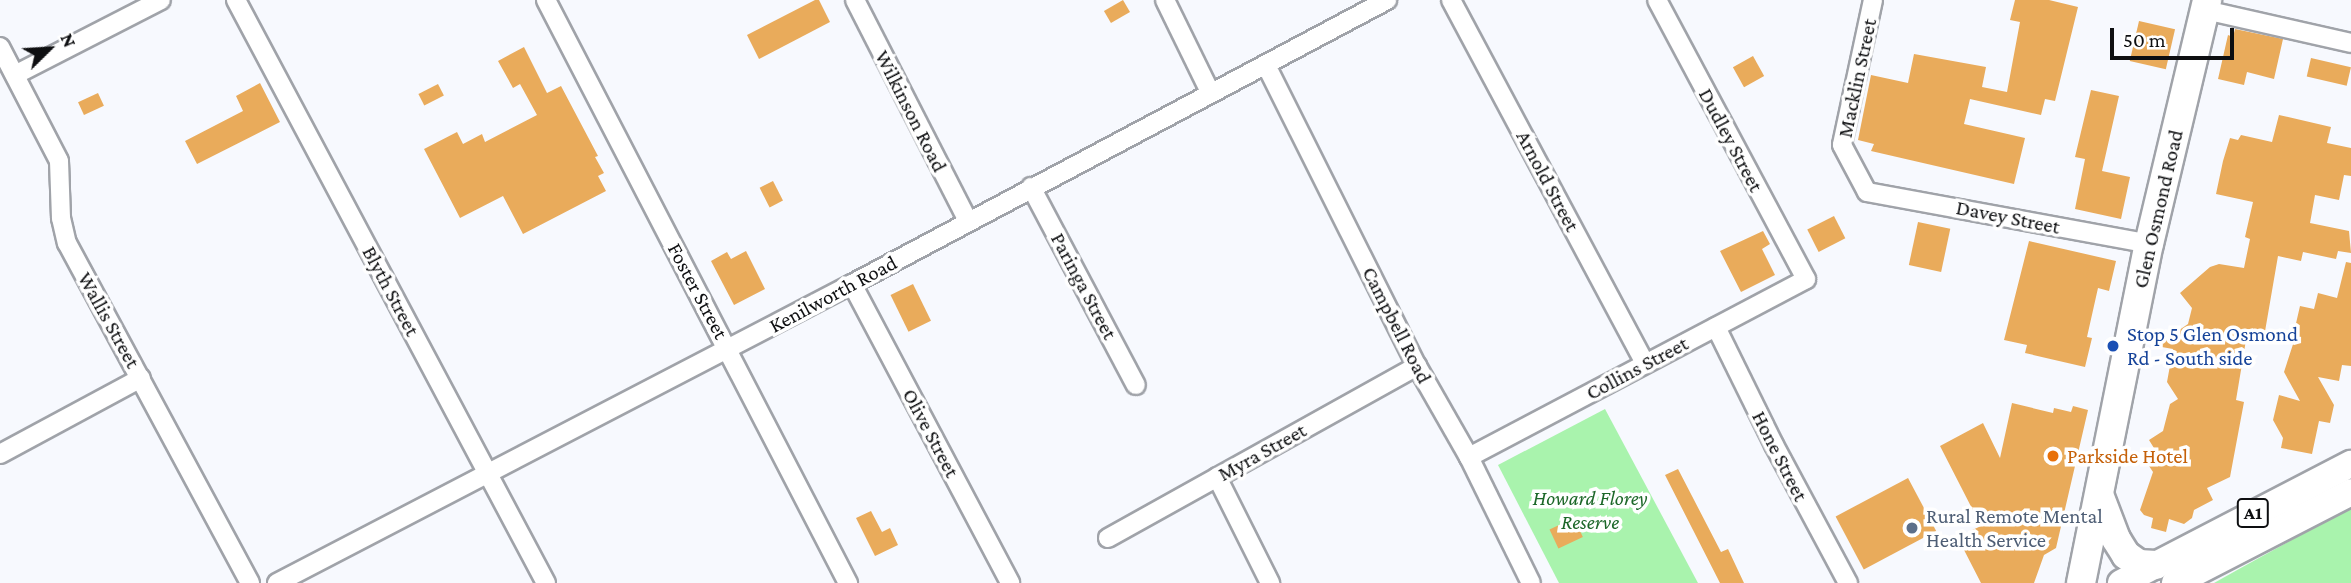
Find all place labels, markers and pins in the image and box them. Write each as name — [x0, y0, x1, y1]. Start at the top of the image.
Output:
place label: Stop 5 Glen Osmond Rd - South side — [2127, 321, 2298, 371]
marker: Stop 5 Glen Osmond Rd - South side — [2105, 338, 2121, 354]
place label: Parkside Hotel — [2067, 443, 2188, 469]
marker: Parkside Hotel — [2045, 448, 2061, 464]
place label: Rural Remote Mental Health Service — [1926, 503, 2103, 553]
marker: Rural Remote Mental Health Service — [1904, 520, 1920, 536]

